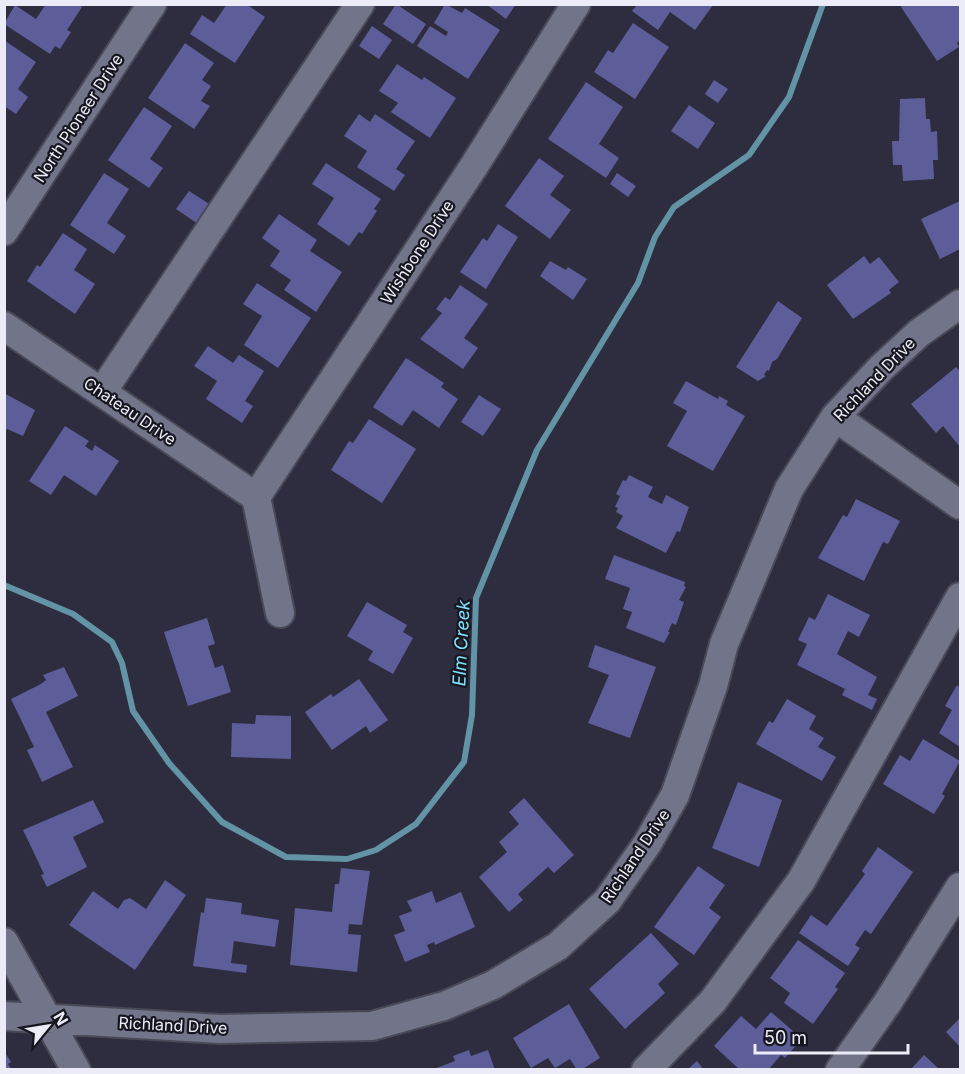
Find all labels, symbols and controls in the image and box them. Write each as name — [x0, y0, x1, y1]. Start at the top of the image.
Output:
street label: North Pioneer Drive — [29, 50, 127, 186]
street label: Wishbone Drive — [376, 196, 458, 308]
street label: Richland Drive — [829, 333, 919, 425]
street label: Chateau Drive — [80, 373, 180, 449]
water label: Elm Creek — [448, 598, 474, 687]
street label: Richland Drive — [596, 805, 674, 907]
north arrow — [18, 996, 78, 1056]
text: N — [49, 1008, 73, 1029]
street label: Richland Drive — [118, 1012, 228, 1038]
scale bar — [755, 1017, 908, 1055]
text: 50 m — [764, 1027, 807, 1048]

